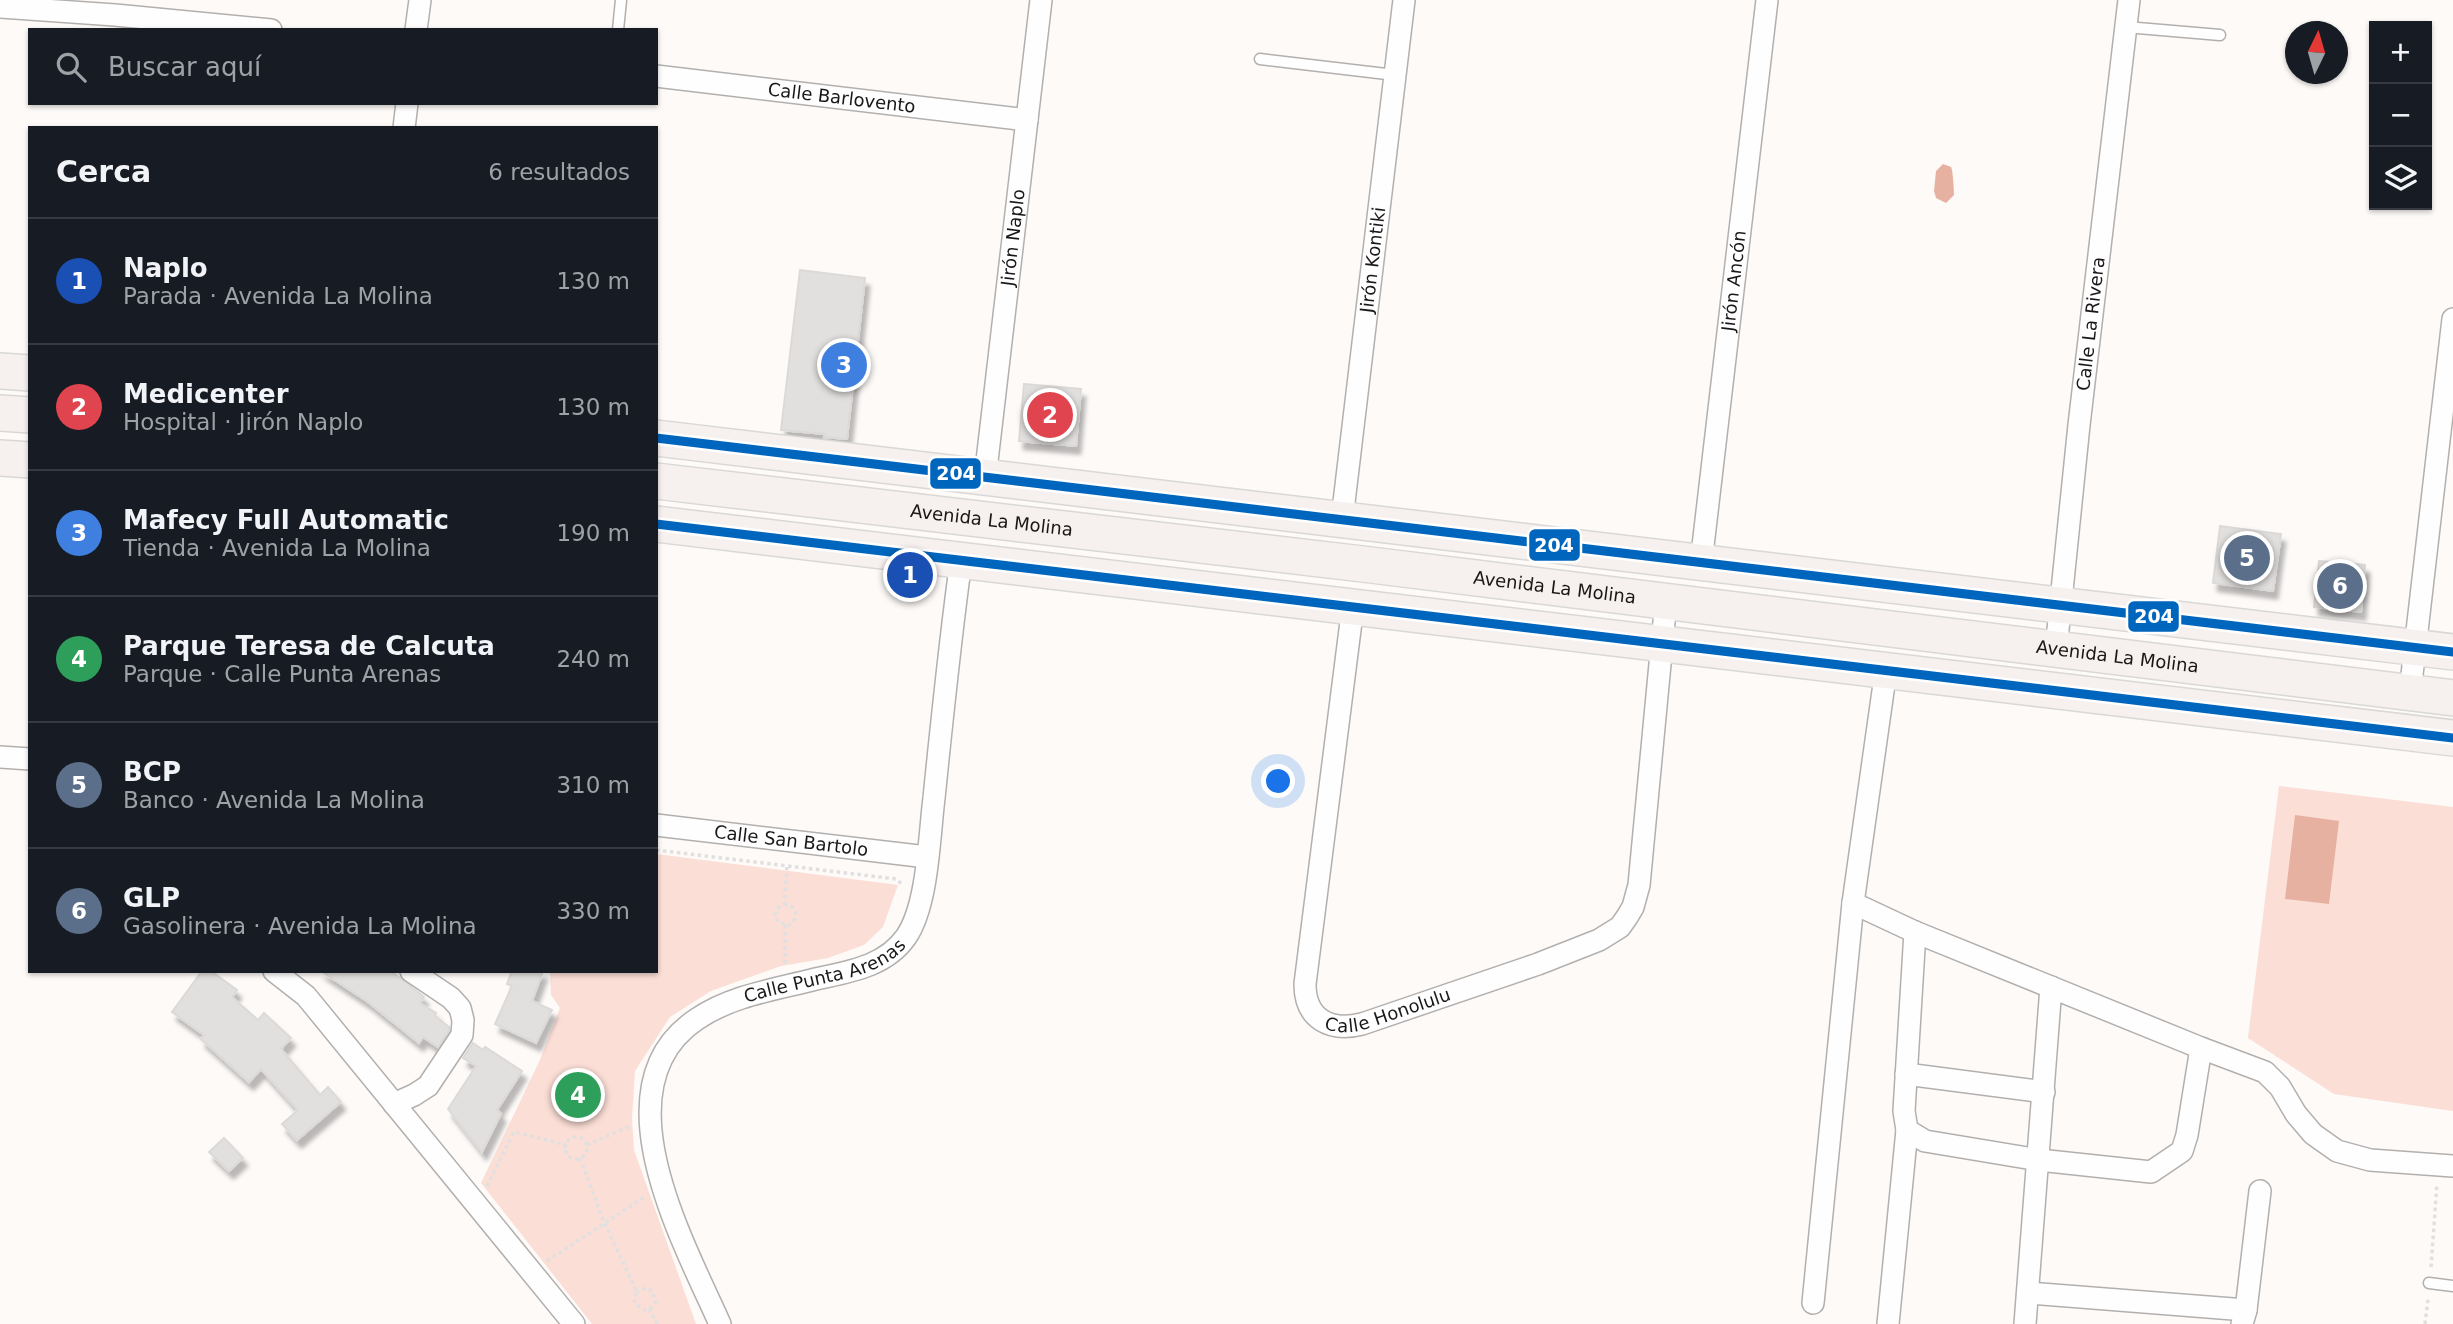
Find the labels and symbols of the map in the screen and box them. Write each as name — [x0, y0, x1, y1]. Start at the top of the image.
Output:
north arrow — [2285, 21, 2348, 84]
street label: Calle Barlovento — [767, 78, 917, 117]
street label: Jirón Naplo — [996, 188, 1029, 288]
street label: Jirón Kontiki — [1356, 206, 1389, 315]
street label: Jirón Ancón — [1717, 229, 1750, 334]
street label: Calle La Rivera — [2072, 256, 2109, 392]
pin: 3 — [821, 339, 867, 391]
pin: 2 — [1027, 389, 1073, 441]
line badge: 204 — [929, 457, 982, 490]
text: 204 — [936, 462, 976, 484]
street label: Avenida La Molina — [909, 500, 1074, 540]
line badge: 204 — [1528, 528, 1581, 562]
pin: 5 — [2224, 532, 2270, 584]
text: 204 — [1534, 534, 1574, 556]
pin: 1 — [887, 549, 933, 601]
pin: 6 — [2317, 560, 2363, 612]
street label: Avenida La Molina — [1472, 567, 1637, 607]
line badge: 204 — [2127, 600, 2180, 633]
text: 204 — [2134, 605, 2174, 627]
street label: Avenida La Molina — [2035, 636, 2200, 677]
your location — [1261, 764, 1295, 798]
street label: Calle San Bartolo — [713, 821, 869, 860]
street label: Calle Punta Arenas — [741, 934, 910, 1007]
street label: Calle Honolulu — [1322, 984, 1453, 1036]
pin: 4 — [555, 1069, 601, 1121]

